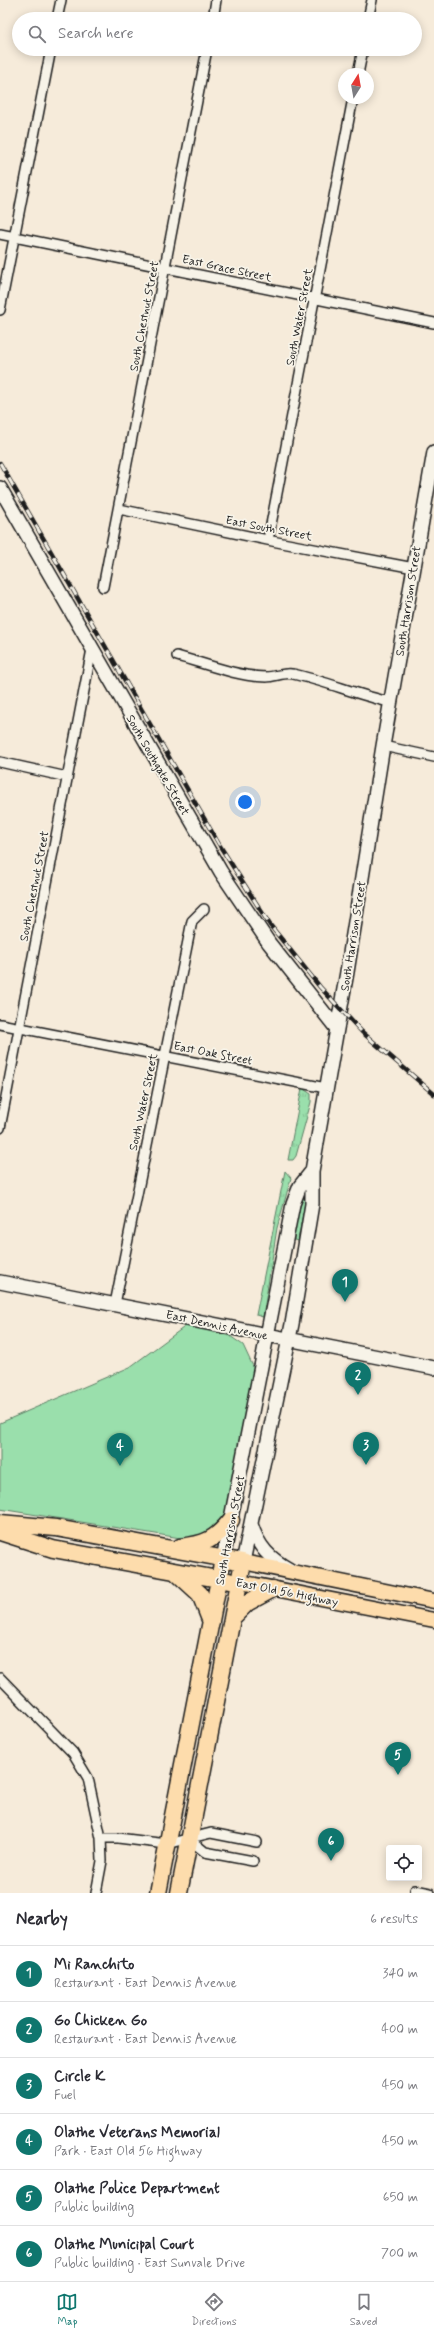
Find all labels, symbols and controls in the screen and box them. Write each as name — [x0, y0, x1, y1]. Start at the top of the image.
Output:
search box — [12, 12, 422, 56]
icon: search — [26, 23, 48, 45]
text: Search here — [58, 24, 134, 44]
north arrow — [338, 68, 374, 104]
street label: East Grace Street — [181, 252, 273, 286]
street label: South Chestnut Street — [126, 259, 164, 373]
street label: South Water Street — [283, 267, 317, 367]
street label: East South Street — [224, 513, 314, 545]
street label: South Harrison Street — [392, 544, 426, 658]
street label: South Southgate Street — [122, 712, 193, 819]
your location — [235, 792, 255, 812]
street label: South Chestnut Street — [16, 829, 54, 943]
street label: South Harrison Street — [337, 879, 371, 993]
street label: East Oak Street — [172, 1038, 254, 1070]
street label: South Water Street — [126, 1052, 162, 1152]
pin: 1 — [332, 1269, 358, 1302]
street label: East Dennis Avenue — [164, 1307, 270, 1345]
pin: 2 — [345, 1362, 371, 1395]
pin: 3 — [353, 1432, 379, 1465]
pin: 4 — [107, 1433, 133, 1466]
street label: South Harrison Street — [212, 1474, 250, 1586]
street label: East Old 56 Highway — [234, 1575, 339, 1612]
pin: 5 — [385, 1742, 411, 1775]
pin: 6 — [318, 1828, 344, 1861]
map controls — [386, 1845, 422, 1881]
button: locate — [386, 1845, 422, 1881]
text: Nearby — [16, 1908, 68, 1930]
text: 6 results — [370, 1911, 418, 1928]
text: Mi Ranchito — [54, 1955, 134, 1975]
text: 1 — [26, 1965, 32, 1982]
text: 340 m — [383, 1965, 418, 1982]
text: Restaurant · East Dennis Avenue — [54, 1975, 237, 1992]
text: Go Chicken Go — [54, 2011, 147, 2031]
text: 2 — [26, 2021, 32, 2038]
text: 400 m — [381, 2021, 418, 2038]
text: Restaurant · East Dennis Avenue — [54, 2031, 237, 2048]
text: Circle K — [54, 2067, 105, 2087]
text: 3 — [26, 2077, 32, 2094]
text: 450 m — [382, 2077, 418, 2094]
text: Fuel — [54, 2087, 76, 2104]
text: Olathe Veterans Memorial — [54, 2123, 220, 2143]
text: 4 — [25, 2133, 33, 2150]
text: 450 m — [382, 2133, 418, 2150]
text: Park · East Old 56 Highway — [54, 2143, 202, 2160]
text: Olathe Police Department — [54, 2179, 220, 2199]
text: 5 — [25, 2189, 33, 2206]
text: 650 m — [383, 2189, 418, 2206]
text: Public building — [54, 2199, 134, 2216]
text: Olathe Municipal Court — [54, 2235, 194, 2255]
text: 6 — [26, 2245, 32, 2262]
text: 700 m — [381, 2245, 418, 2262]
text: Public building · East Sunvale Drive — [54, 2255, 245, 2272]
tab: Map — [56, 2291, 78, 2329]
tab: Directions — [191, 2291, 237, 2329]
tab: Saved — [350, 2291, 377, 2329]

